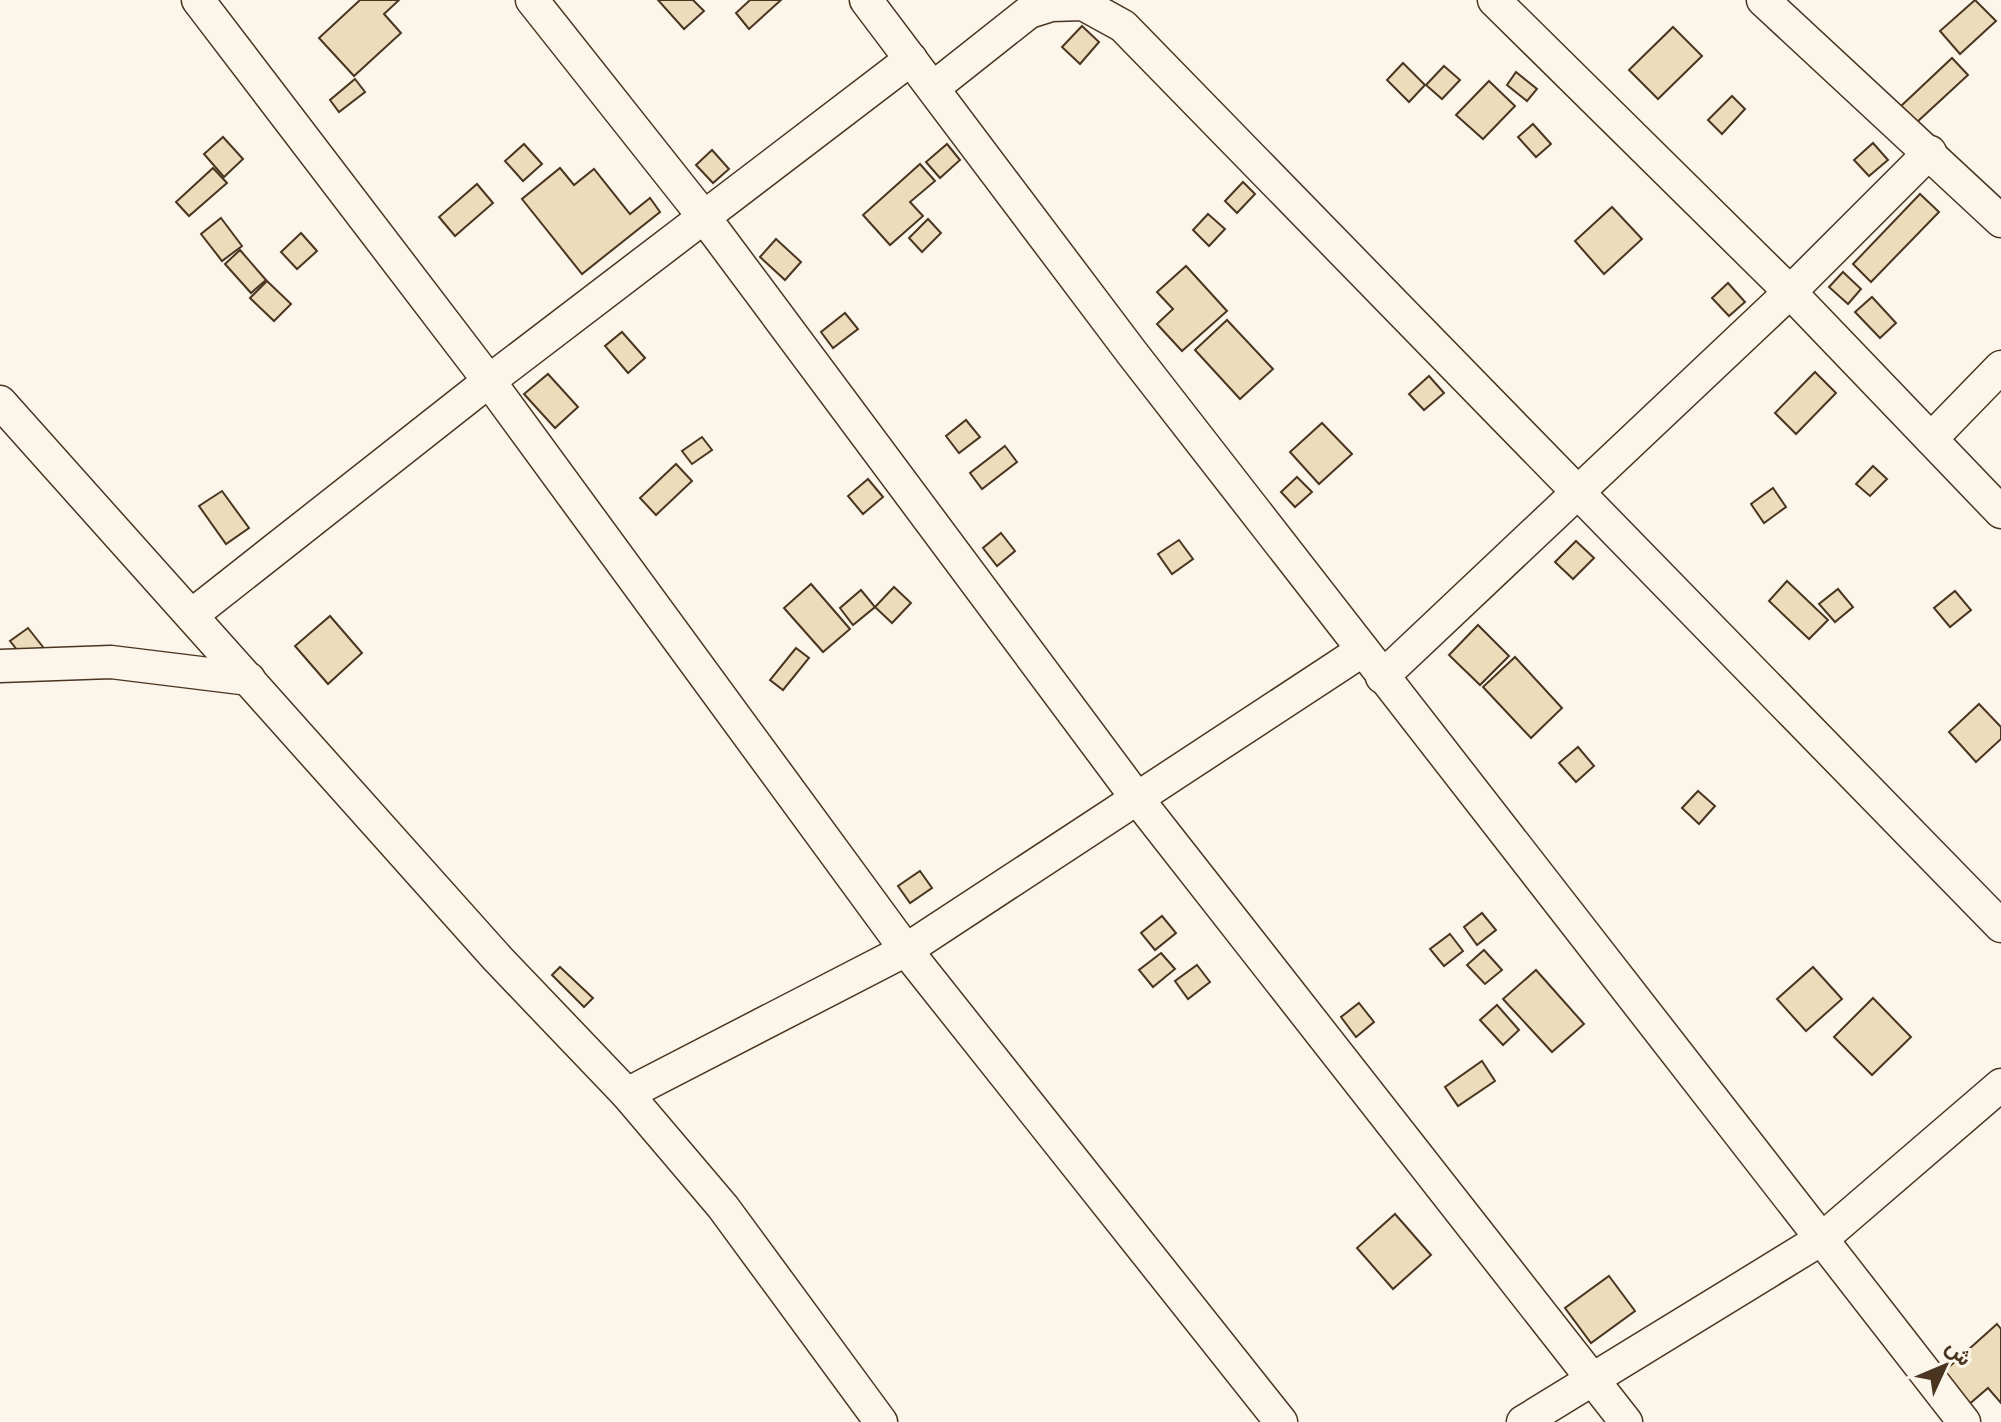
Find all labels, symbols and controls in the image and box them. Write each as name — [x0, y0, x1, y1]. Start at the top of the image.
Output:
north arrow — [1905, 1326, 1985, 1406]
text: ش — [1940, 1333, 1979, 1371]

